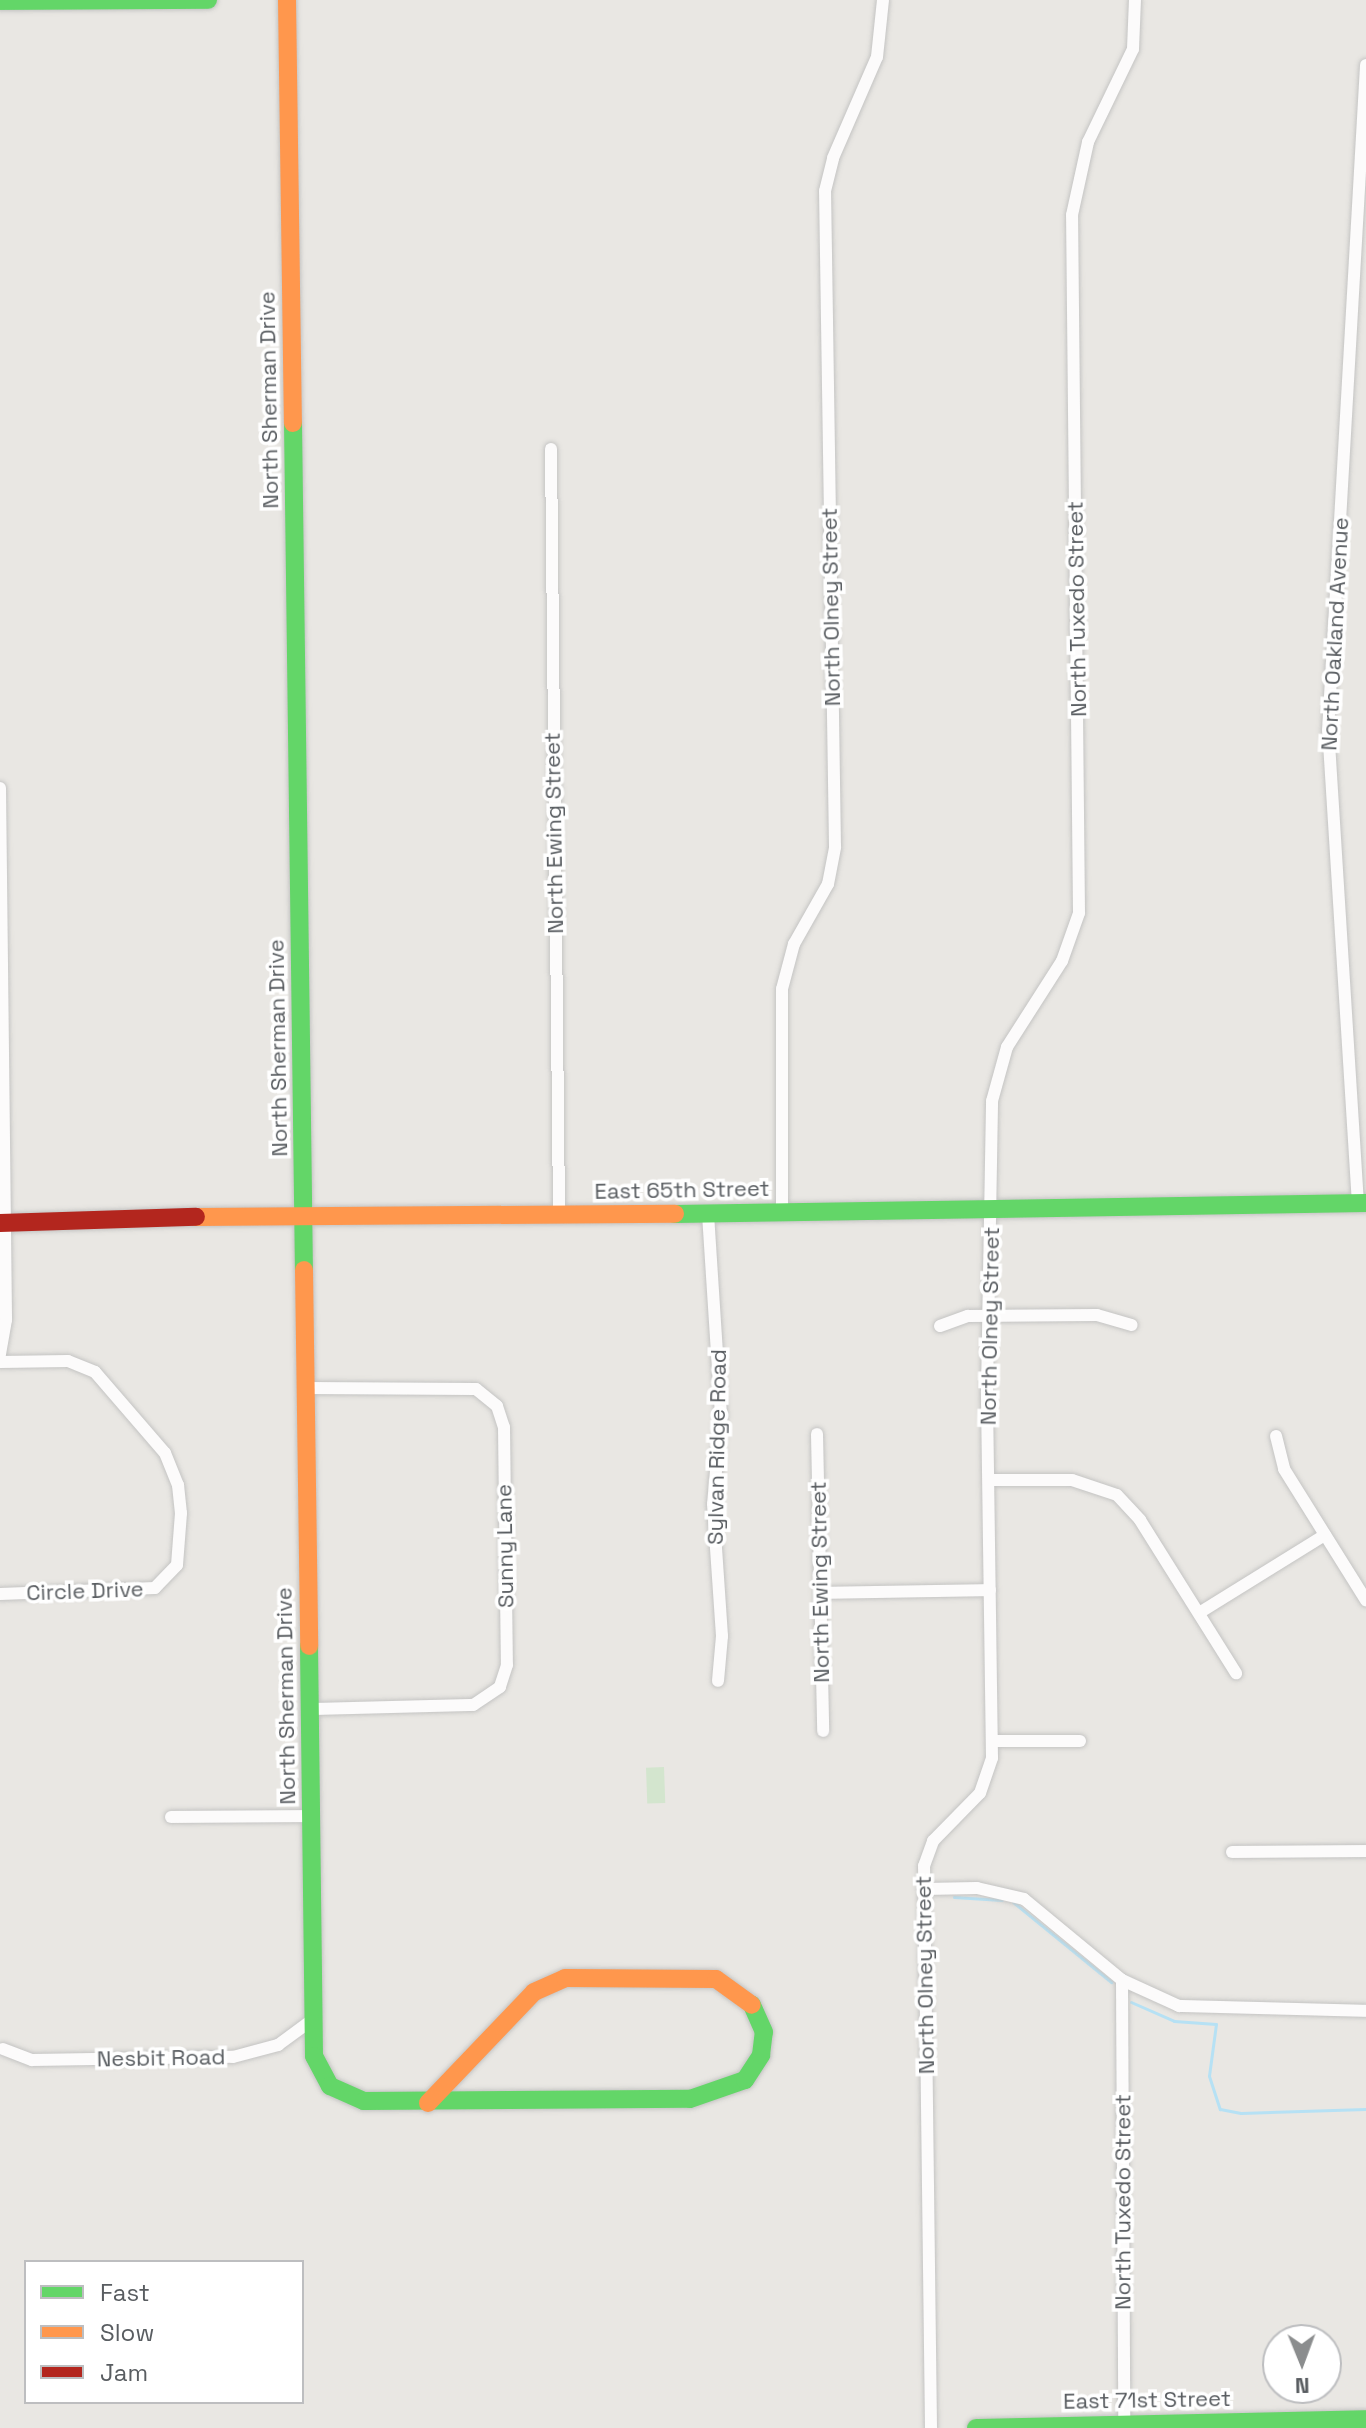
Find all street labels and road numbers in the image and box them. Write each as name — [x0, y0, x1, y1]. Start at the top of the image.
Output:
street label: North Sherman Drive — [254, 291, 284, 509]
street label: North Tuxedo Street — [1062, 501, 1092, 717]
street label: North Olney Street — [816, 507, 846, 707]
street label: North Oakland Avenue — [1316, 516, 1354, 752]
street label: North Ewing Street — [539, 732, 569, 934]
street label: North Sherman Drive — [263, 939, 293, 1157]
street label: East 65th Street — [594, 1175, 770, 1205]
street label: North Olney Street — [975, 1226, 1005, 1426]
street label: Sylvan Ridge Road — [702, 1349, 732, 1545]
street label: North Ewing Street — [805, 1481, 835, 1683]
street label: Sunny Lane — [491, 1484, 519, 1608]
street label: Circle Drive — [26, 1576, 144, 1606]
street label: North Sherman Drive — [271, 1587, 301, 1805]
street label: North Olney Street — [910, 1875, 940, 2075]
street label: Nesbit Road — [97, 2044, 225, 2072]
street label: North Tuxedo Street — [1110, 2094, 1136, 2310]
street label: East 71st Street — [1063, 2385, 1231, 2415]

